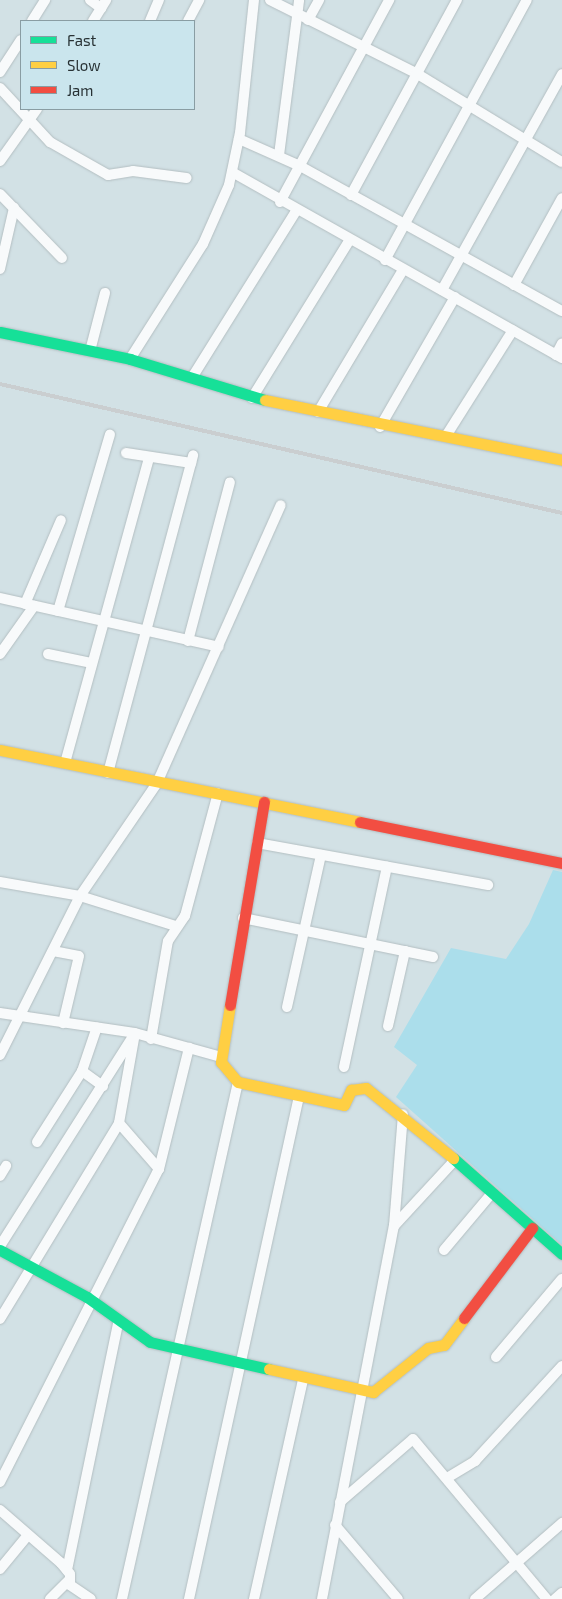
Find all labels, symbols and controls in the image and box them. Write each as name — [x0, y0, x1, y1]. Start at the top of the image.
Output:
legend — [20, 20, 195, 110]
text: Fast — [67, 31, 96, 49]
text: Slow — [67, 56, 101, 74]
text: Jam — [67, 81, 93, 99]

